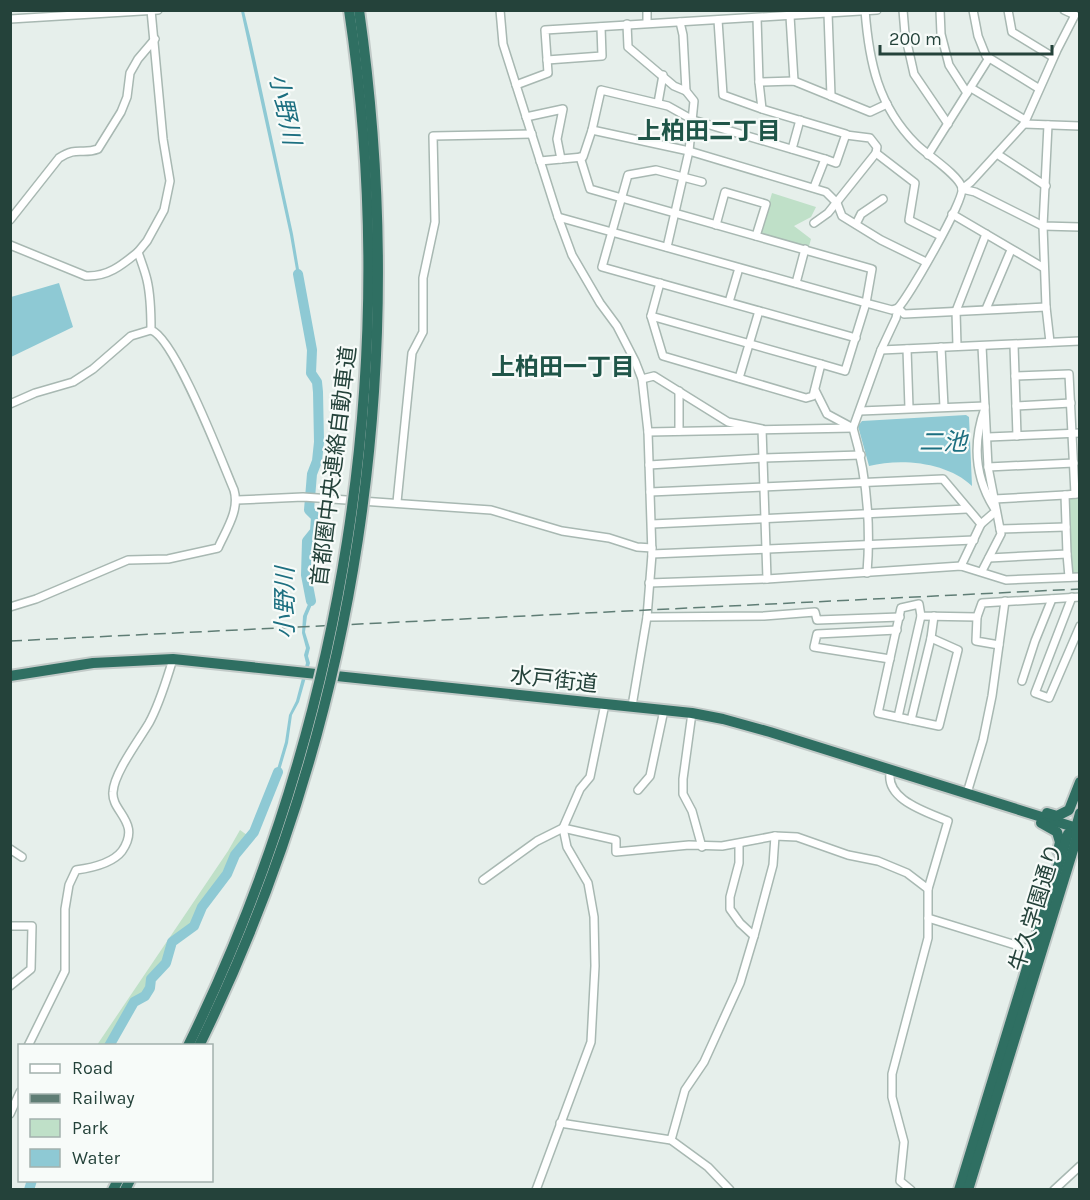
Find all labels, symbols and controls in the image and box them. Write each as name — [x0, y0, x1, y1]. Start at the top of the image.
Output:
scale bar — [880, 18, 1052, 56]
text: 200 m — [889, 28, 942, 50]
water label: 小野川 — [264, 71, 307, 150]
district label: 上柏田二丁目 — [637, 117, 781, 145]
street label: 首都圏中央連絡自動車道 — [306, 344, 362, 588]
district label: 上柏田一丁目 — [491, 353, 635, 381]
water label: 二池 — [919, 428, 969, 456]
water label: 小野川 — [271, 564, 299, 639]
street label: 水戸街道 — [509, 662, 599, 698]
street label: 牛久学園通り — [1004, 840, 1068, 974]
legend — [18, 1044, 213, 1182]
text: Road — [72, 1057, 113, 1079]
text: Railway — [72, 1087, 135, 1109]
text: Park — [72, 1117, 109, 1139]
text: Water — [72, 1147, 120, 1169]

